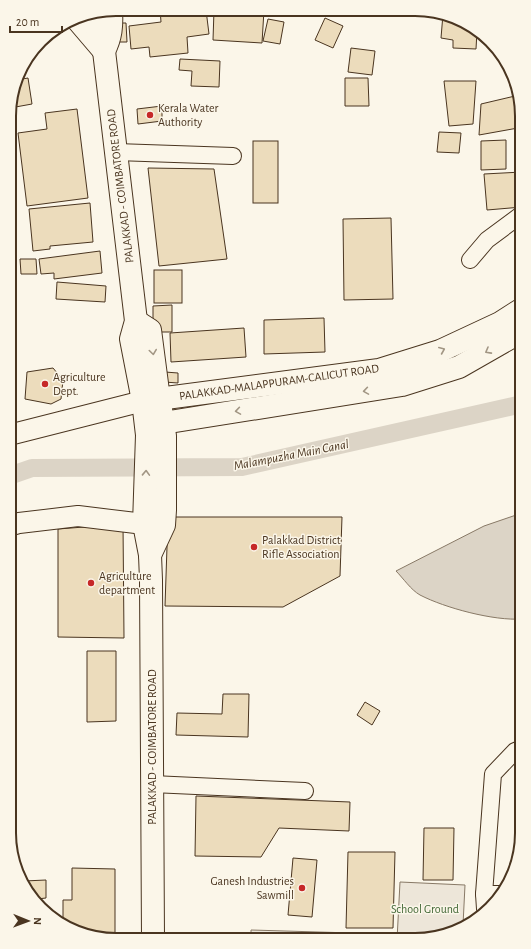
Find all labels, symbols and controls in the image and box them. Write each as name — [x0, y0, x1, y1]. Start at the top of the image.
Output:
scale bar — [10, 8, 62, 34]
text: 20 m — [16, 16, 39, 28]
place label: Kerala Water Authority — [158, 102, 218, 129]
street label: PALAKKAD - COIMBATORE ROAD — [105, 108, 135, 264]
marker: Kerala Water Authority — [145, 110, 155, 120]
one-way arrow — [439, 346, 446, 354]
one-way arrow — [485, 346, 493, 353]
one-way arrow — [148, 349, 157, 356]
street label: PALAKKAD-MALAPPURAM-CALICUT ROAD — [178, 362, 380, 402]
place label: Agriculture Dept. — [53, 371, 106, 397]
marker: Agriculture Dept. — [40, 379, 50, 389]
one-way arrow — [363, 386, 369, 395]
one-way arrow — [234, 406, 241, 415]
water label: Malampuzha Main Canal — [232, 438, 350, 473]
one-way arrow — [141, 470, 150, 476]
place label: Palakkad District Rifle Association — [262, 534, 341, 560]
marker: Palakkad District Rifle Association — [249, 542, 259, 552]
place label: Agriculture department — [99, 570, 155, 596]
marker: Agriculture department — [86, 578, 96, 588]
street label: PALAKKAD - COIMBATORE ROAD — [146, 669, 158, 825]
place label: Ganesh Industries Sawmill — [210, 875, 294, 901]
marker: Ganesh Industries Sawmill — [297, 883, 307, 893]
north arrow — [8, 901, 48, 941]
park label: School Ground — [391, 903, 459, 915]
text: N — [32, 917, 43, 925]

